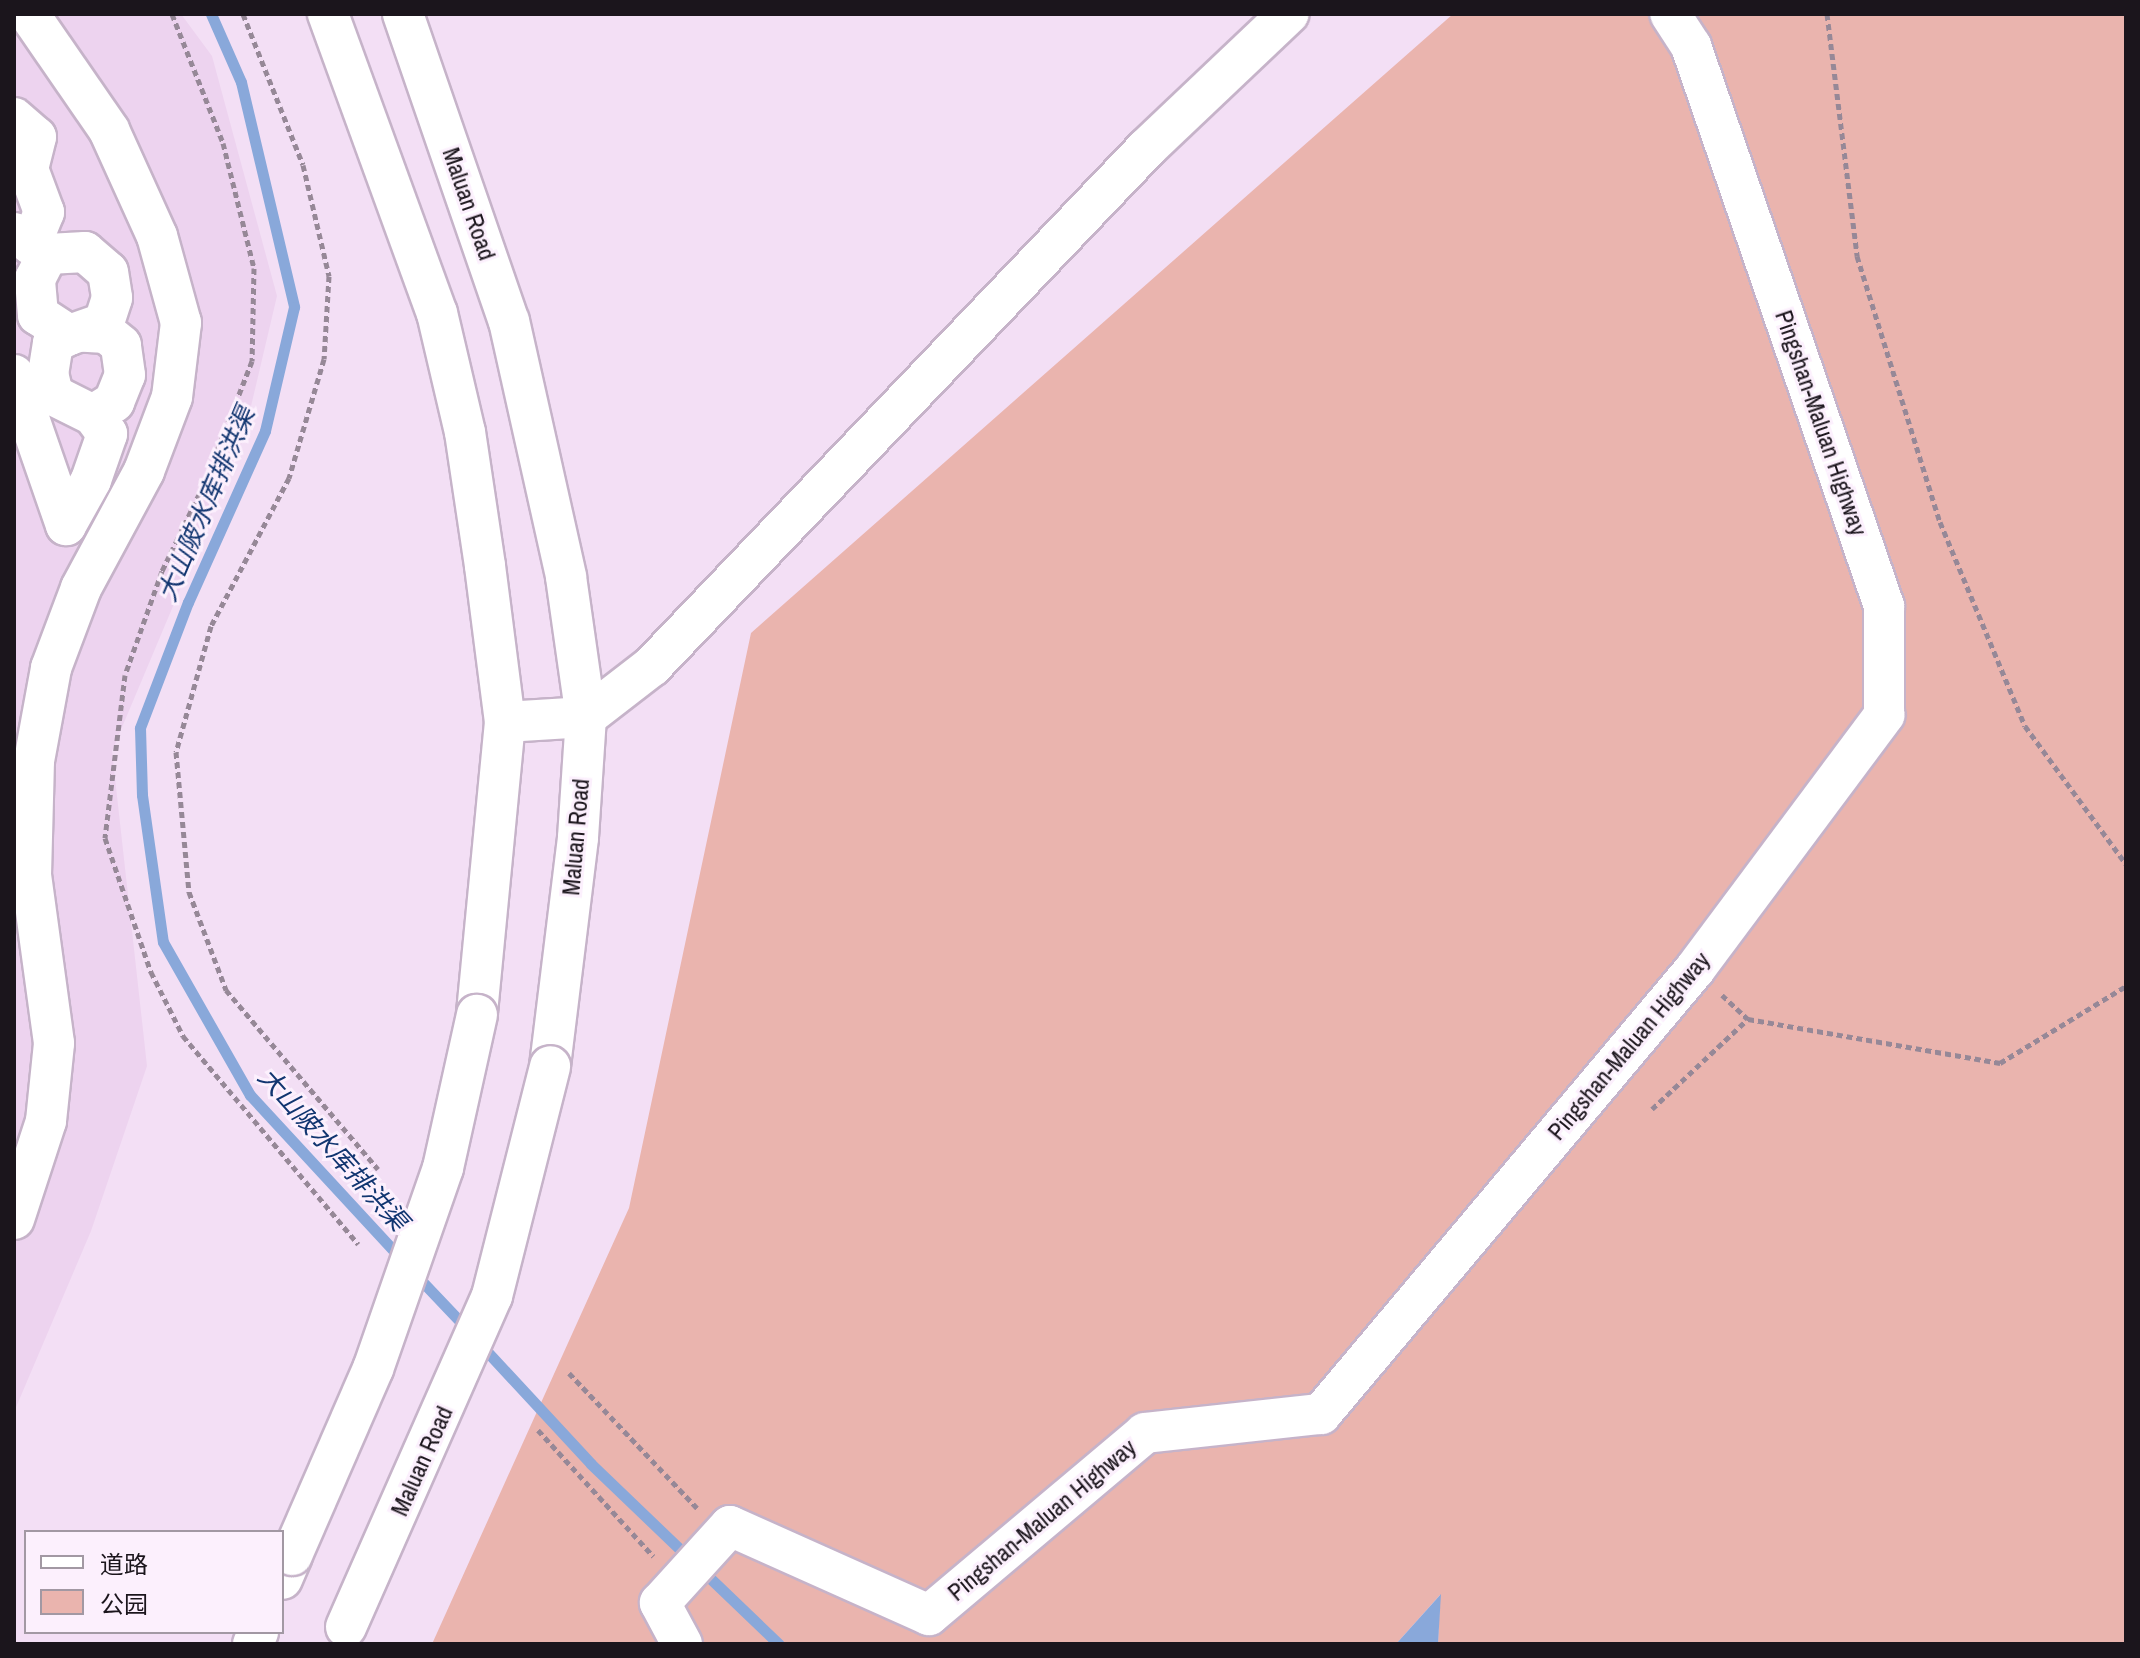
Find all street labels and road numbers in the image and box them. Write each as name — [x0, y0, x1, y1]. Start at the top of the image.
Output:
street label: Maluan Road — [436, 144, 502, 264]
street label: Pingshan-Maluan Highway — [1769, 307, 1873, 539]
street label: Maluan Road — [557, 777, 595, 897]
street label: Pingshan-Maluan Highway — [1542, 946, 1716, 1146]
street label: Maluan Road — [385, 1402, 459, 1520]
street label: Pingshan-Maluan Highway — [942, 1433, 1142, 1607]

